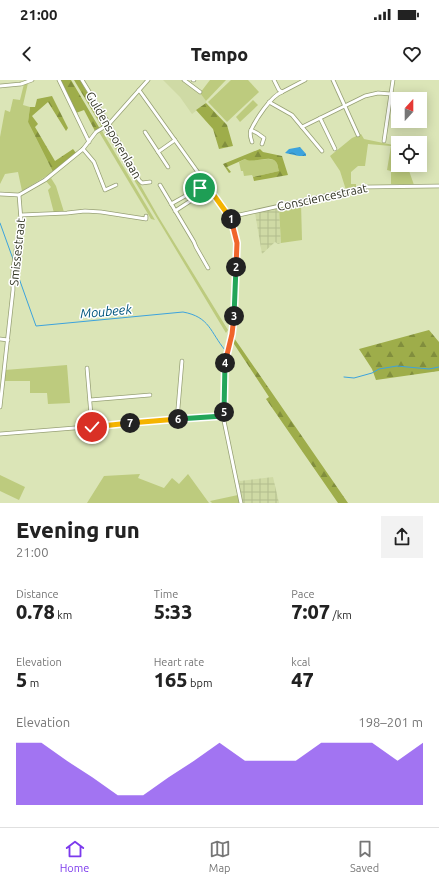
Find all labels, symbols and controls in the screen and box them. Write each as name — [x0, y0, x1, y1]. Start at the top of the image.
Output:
text: 21:00 — [20, 6, 58, 23]
icon: back — [16, 43, 38, 65]
icon: heart — [401, 43, 423, 65]
text: Tempo — [191, 44, 248, 64]
street label: Guldensporenlaan — [84, 89, 144, 181]
north arrow — [391, 92, 427, 128]
map controls — [391, 92, 427, 172]
button: locate — [391, 136, 427, 172]
pin — [183, 171, 217, 205]
icon: arrive — [189, 177, 211, 199]
street label: Consciencestraat — [276, 181, 369, 213]
pin: 1 — [221, 209, 241, 229]
text: 1 — [228, 213, 234, 225]
street label: Smissestraat — [7, 217, 27, 287]
pin: 2 — [226, 257, 246, 277]
text: 2 — [233, 261, 239, 273]
water label: Moubeek — [80, 302, 133, 320]
pin: 3 — [224, 306, 244, 326]
text: 3 — [231, 310, 237, 322]
pin: 4 — [215, 353, 235, 373]
text: 4 — [222, 357, 228, 369]
pin: 5 — [214, 402, 234, 422]
text: 5 — [221, 406, 227, 418]
pin: 6 — [168, 409, 188, 429]
pin — [75, 410, 109, 444]
pin: 7 — [120, 413, 140, 433]
text: 6 — [175, 413, 181, 425]
icon: check — [81, 416, 103, 438]
text: 7 — [127, 417, 133, 429]
button: share — [381, 516, 423, 558]
text: Evening run — [16, 517, 140, 542]
text: 21:00 — [16, 545, 49, 559]
text: Distance — [16, 588, 59, 600]
text: Time — [154, 588, 178, 600]
text: Pace — [291, 588, 315, 600]
text: 0.78 — [16, 600, 55, 623]
text: 5:33 — [154, 600, 192, 623]
text: 7:07 — [291, 600, 330, 623]
text: km — [55, 609, 72, 621]
text: /km — [330, 609, 352, 621]
text: Elevation — [16, 656, 62, 668]
text: Heart rate — [154, 656, 204, 668]
text: kcal — [291, 656, 310, 668]
text: 5 — [16, 668, 27, 691]
text: 165 — [154, 668, 188, 691]
text: 47 — [291, 668, 314, 691]
text: m — [27, 677, 39, 689]
text: bpm — [188, 677, 212, 689]
text: Elevation — [16, 715, 70, 729]
text: 198–201 m — [358, 715, 423, 729]
tab: Home — [60, 838, 89, 874]
tab: Map — [209, 838, 231, 874]
tab: Saved — [350, 838, 379, 874]

